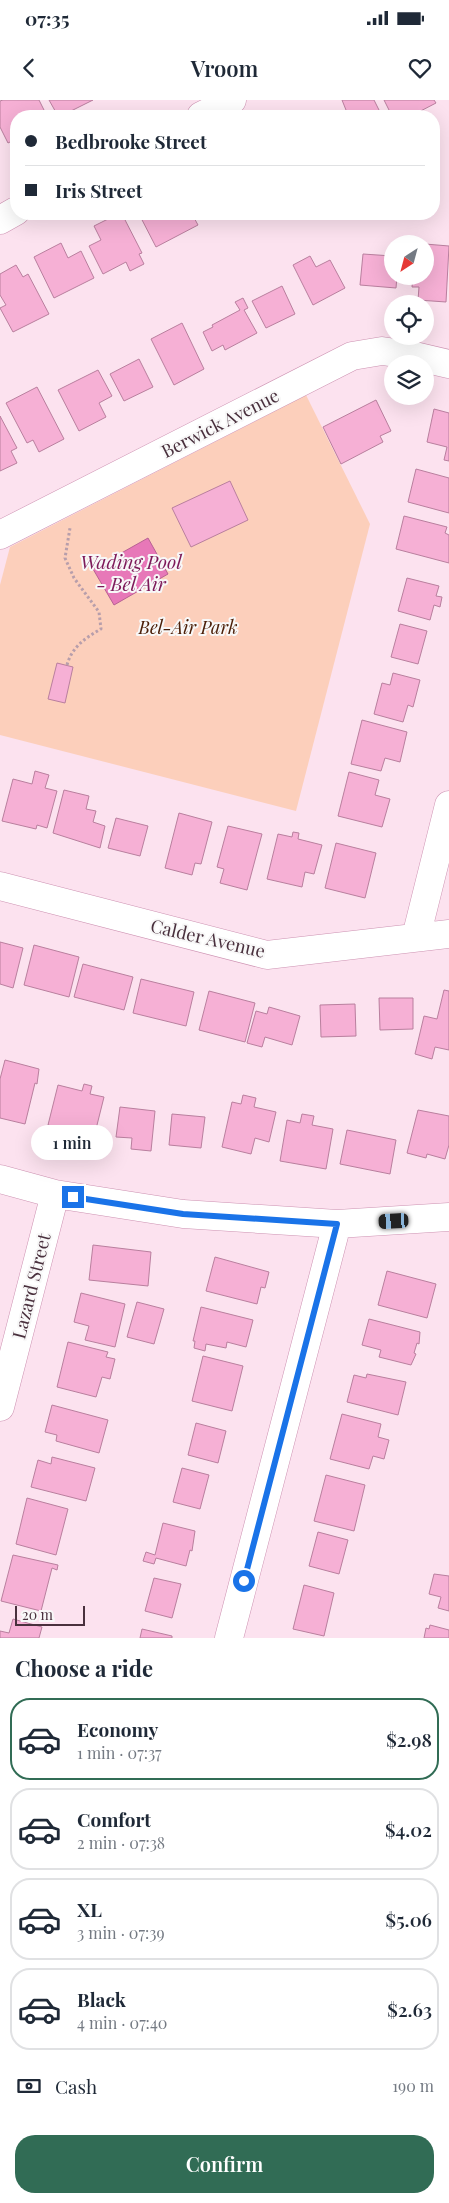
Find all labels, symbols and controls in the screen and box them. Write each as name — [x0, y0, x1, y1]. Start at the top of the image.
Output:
text: 07:35 — [25, 5, 69, 31]
text: Vroom — [191, 53, 258, 83]
icon: back — [15, 54, 43, 82]
icon: heart — [406, 54, 434, 82]
text: Bedbrooke Street — [55, 128, 207, 154]
text: Iris Street — [55, 177, 142, 203]
north arrow — [384, 235, 434, 285]
map controls — [384, 235, 434, 405]
button: locate — [384, 295, 434, 345]
button: layers — [384, 355, 434, 405]
street label: Berwick Avenue — [157, 383, 283, 463]
water label: Wading Pool - Bel Air — [80, 548, 182, 596]
park label: Bel-Air Park — [138, 615, 237, 639]
street label: Calder Avenue — [148, 913, 268, 963]
callout: 1 min — [32, 1124, 114, 1160]
text: 1 min — [53, 1132, 91, 1153]
route end — [62, 1186, 84, 1208]
car — [378, 1213, 409, 1229]
street label: Lazard Street — [6, 1230, 56, 1341]
route start — [233, 1570, 255, 1592]
scale bar — [15, 1603, 85, 1626]
text: 20 m — [22, 1605, 53, 1624]
text: Choose a ride — [15, 1653, 153, 1683]
text: Economy — [77, 1716, 158, 1742]
icon: car — [17, 1717, 62, 1762]
text: $2.98 — [386, 1726, 432, 1752]
text: 1 min · 07:37 — [77, 1742, 162, 1763]
text: Comfort — [77, 1806, 151, 1832]
icon: car — [17, 1807, 62, 1852]
text: $4.02 — [385, 1816, 432, 1842]
text: 2 min · 07:38 — [77, 1832, 165, 1853]
text: XL — [77, 1896, 102, 1922]
icon: car — [17, 1897, 62, 1942]
text: $5.06 — [386, 1906, 432, 1932]
text: 3 min · 07:39 — [77, 1922, 165, 1943]
text: Black — [77, 1986, 126, 2012]
icon: car — [17, 1987, 62, 2032]
text: $2.63 — [387, 1996, 432, 2022]
text: 4 min · 07:40 — [77, 2012, 167, 2033]
icon: cash — [15, 2072, 43, 2100]
text: Cash — [55, 2073, 97, 2099]
text: 190 m — [392, 2075, 434, 2096]
button: Confirm — [15, 2135, 434, 2193]

